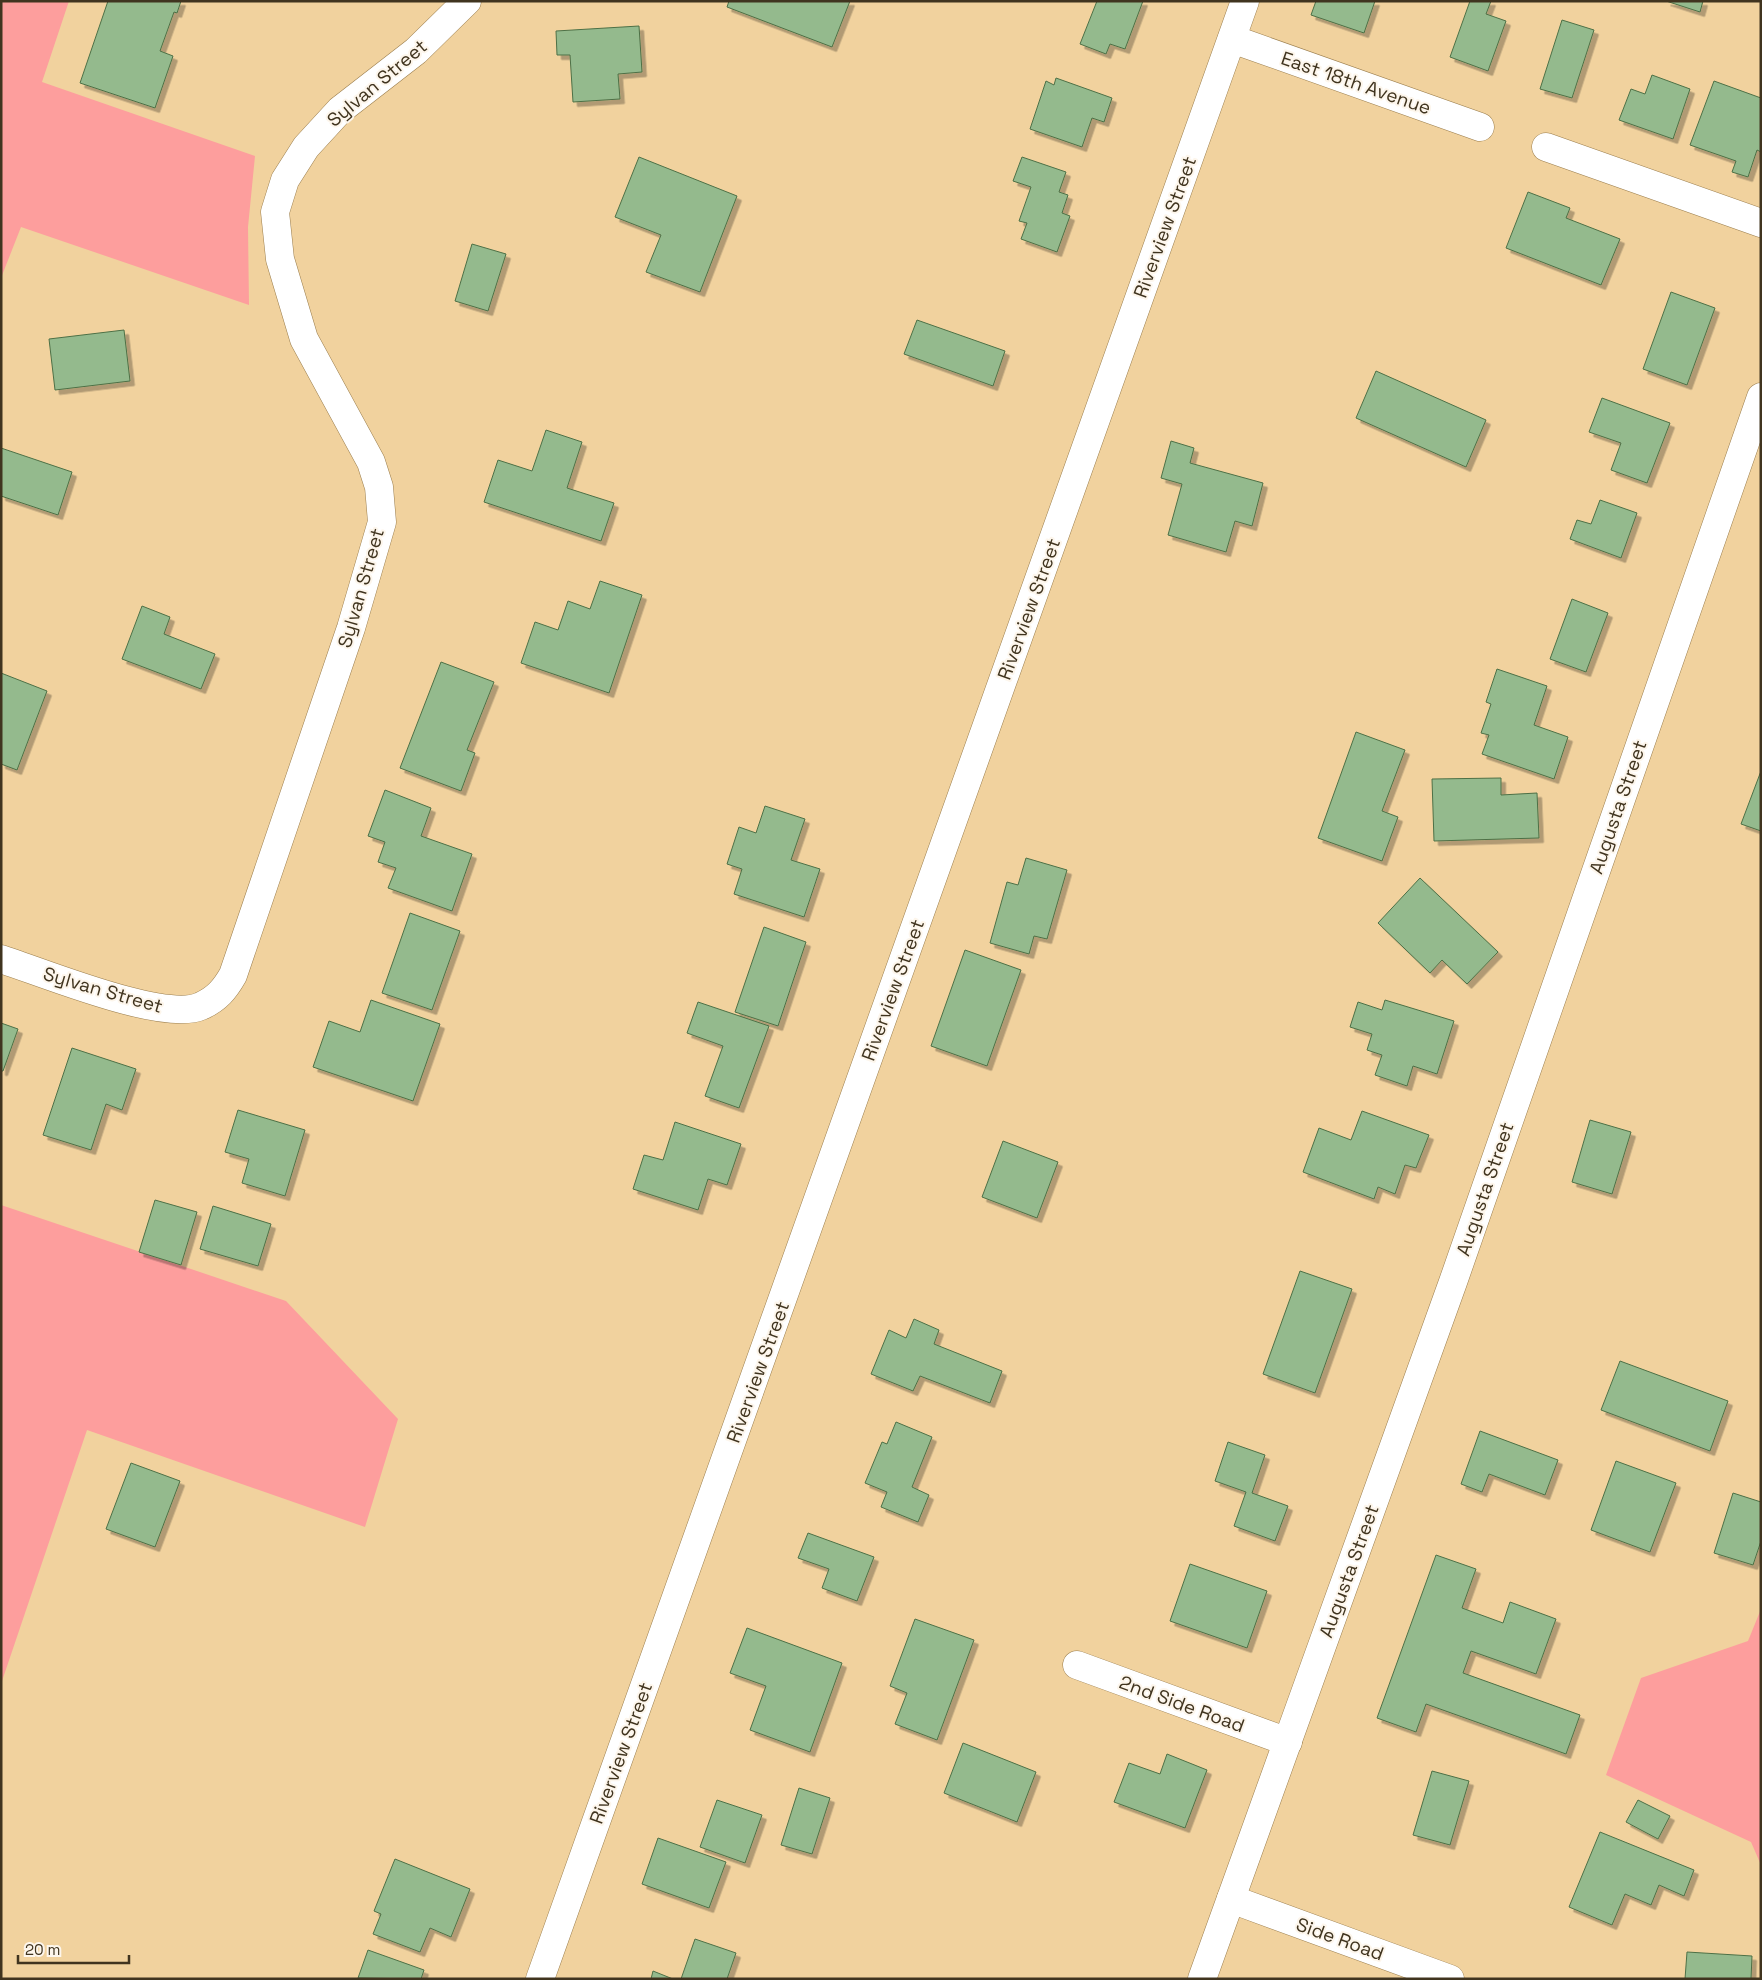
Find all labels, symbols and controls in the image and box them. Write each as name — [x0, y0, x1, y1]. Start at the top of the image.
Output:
street label: Sylvan Street — [322, 34, 432, 132]
street label: East 18th Avenue — [1278, 46, 1434, 120]
street label: Riverview Street — [1128, 153, 1202, 301]
street label: Sylvan Street — [332, 525, 390, 651]
street label: Riverview Street — [992, 535, 1066, 683]
street label: Augusta Street — [1583, 737, 1653, 877]
street label: Riverview Street — [856, 916, 930, 1064]
street label: Sylvan Street — [40, 961, 166, 1019]
street label: Augusta Street — [1450, 1119, 1520, 1259]
street label: Riverview Street — [721, 1298, 795, 1446]
street label: Augusta Street — [1313, 1501, 1385, 1641]
street label: 2nd Side Road — [1116, 1670, 1248, 1738]
street label: Riverview Street — [584, 1679, 658, 1827]
street label: Side Road — [1293, 1912, 1387, 1966]
scale bar — [18, 1932, 129, 1964]
text: 20 m — [25, 1940, 60, 1959]

